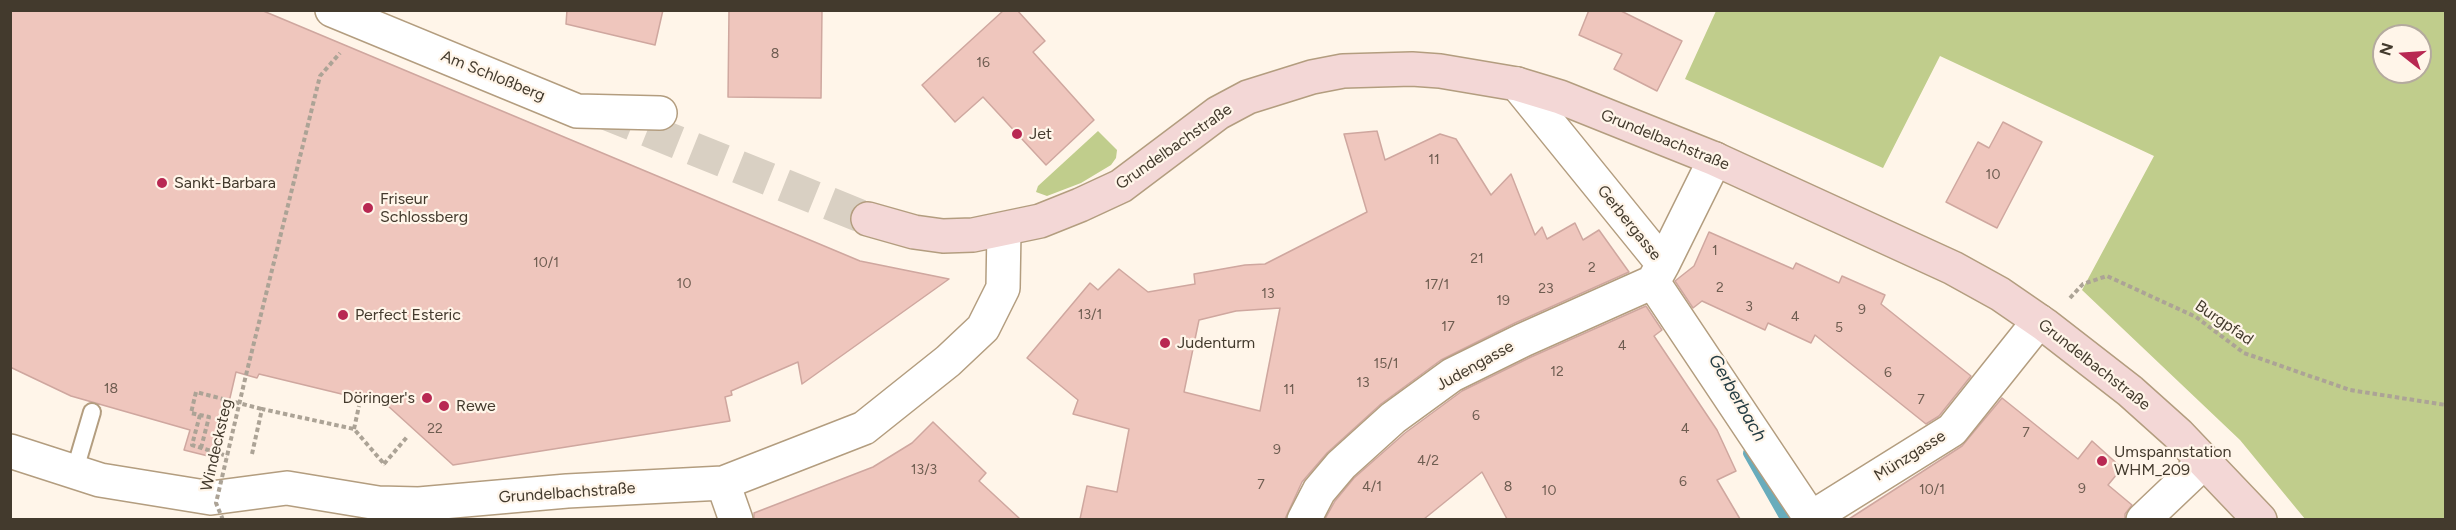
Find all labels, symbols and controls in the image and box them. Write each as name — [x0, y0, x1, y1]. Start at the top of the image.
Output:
north arrow — [2372, 24, 2432, 84]
text: N — [2375, 40, 2397, 58]
street label: Am Schloßberg — [438, 46, 548, 106]
house number: 8 — [771, 46, 779, 62]
house number: 16 — [976, 55, 990, 71]
street label: Grundelbachstraße — [1112, 100, 1236, 194]
street label: Grundelbachstraße — [1598, 105, 1732, 175]
place label: Jet — [1029, 124, 1052, 144]
marker: Jet — [1010, 127, 1024, 141]
house number: 11 — [1428, 152, 1440, 168]
house number: 10 — [1986, 167, 2000, 183]
place label: Sankt-Barbara — [174, 173, 276, 193]
marker: Sankt-Barbara — [155, 176, 169, 190]
street label: Gerbergasse — [1593, 182, 1665, 264]
place label: Friseur Schlossberg — [380, 189, 468, 227]
marker: Friseur Schlossberg — [361, 201, 375, 215]
house number: 1 — [1712, 243, 1718, 259]
house number: 21 — [1470, 251, 1484, 267]
house number: 10/1 — [533, 255, 559, 271]
house number: 2 — [1588, 260, 1596, 276]
house number: 10 — [677, 276, 691, 292]
house number: 17/1 — [1425, 277, 1449, 293]
house number: 2 — [1716, 280, 1724, 296]
house number: 23 — [1538, 281, 1554, 297]
house number: 13 — [1261, 286, 1275, 302]
house number: 19 — [1496, 293, 1510, 309]
street label: Burgpfad — [2191, 296, 2257, 350]
house number: 3 — [1745, 299, 1753, 315]
house number: 9 — [1858, 302, 1866, 318]
place label: Perfect Esteric — [355, 305, 461, 325]
house number: 13/1 — [1078, 307, 1102, 323]
marker: Perfect Esteric — [336, 308, 350, 322]
house number: 4 — [1791, 309, 1799, 325]
street label: Grundelbachstraße — [2034, 315, 2154, 415]
house number: 17 — [1441, 319, 1455, 335]
house number: 5 — [1835, 320, 1843, 336]
place label: Judenturm — [1177, 333, 1255, 353]
marker: Judenturm — [1158, 336, 1172, 350]
street label: Judengasse — [1433, 337, 1517, 395]
house number: 4 — [1618, 338, 1626, 354]
water label: Gerberbach — [1703, 351, 1771, 445]
house number: 15/1 — [1373, 356, 1399, 372]
house number: 12 — [1550, 364, 1564, 380]
house number: 6 — [1884, 365, 1892, 381]
house number: 13 — [1356, 375, 1370, 391]
house number: 18 — [104, 381, 118, 397]
house number: 11 — [1283, 382, 1295, 398]
place label: Döringer's — [342, 388, 415, 408]
marker: Döringer's — [420, 391, 434, 405]
house number: 7 — [1917, 392, 1925, 408]
place label: Rewe — [456, 396, 496, 416]
street label: Windecksteg — [197, 397, 237, 493]
marker: Rewe — [437, 399, 451, 413]
house number: 6 — [1472, 408, 1480, 424]
house number: 22 — [427, 421, 443, 437]
house number: 4 — [1681, 421, 1689, 437]
house number: 7 — [2022, 425, 2030, 441]
street label: Münzgasse — [1871, 427, 1949, 485]
house number: 9 — [1273, 442, 1281, 458]
place label: Umspannstation WHM_209 — [2114, 442, 2231, 480]
house number: 4/2 — [1417, 453, 1439, 469]
marker: Umspannstation WHM_209 — [2095, 454, 2109, 468]
house number: 13/3 — [911, 462, 937, 478]
house number: 6 — [1679, 474, 1687, 490]
house number: 7 — [1257, 477, 1265, 493]
street label: Grundelbachstraße — [498, 479, 636, 507]
house number: 4/1 — [1362, 479, 1382, 495]
house number: 8 — [1504, 479, 1512, 495]
house number: 9 — [2078, 481, 2086, 497]
house number: 10/1 — [1919, 482, 1945, 498]
house number: 10 — [1542, 483, 1556, 499]

